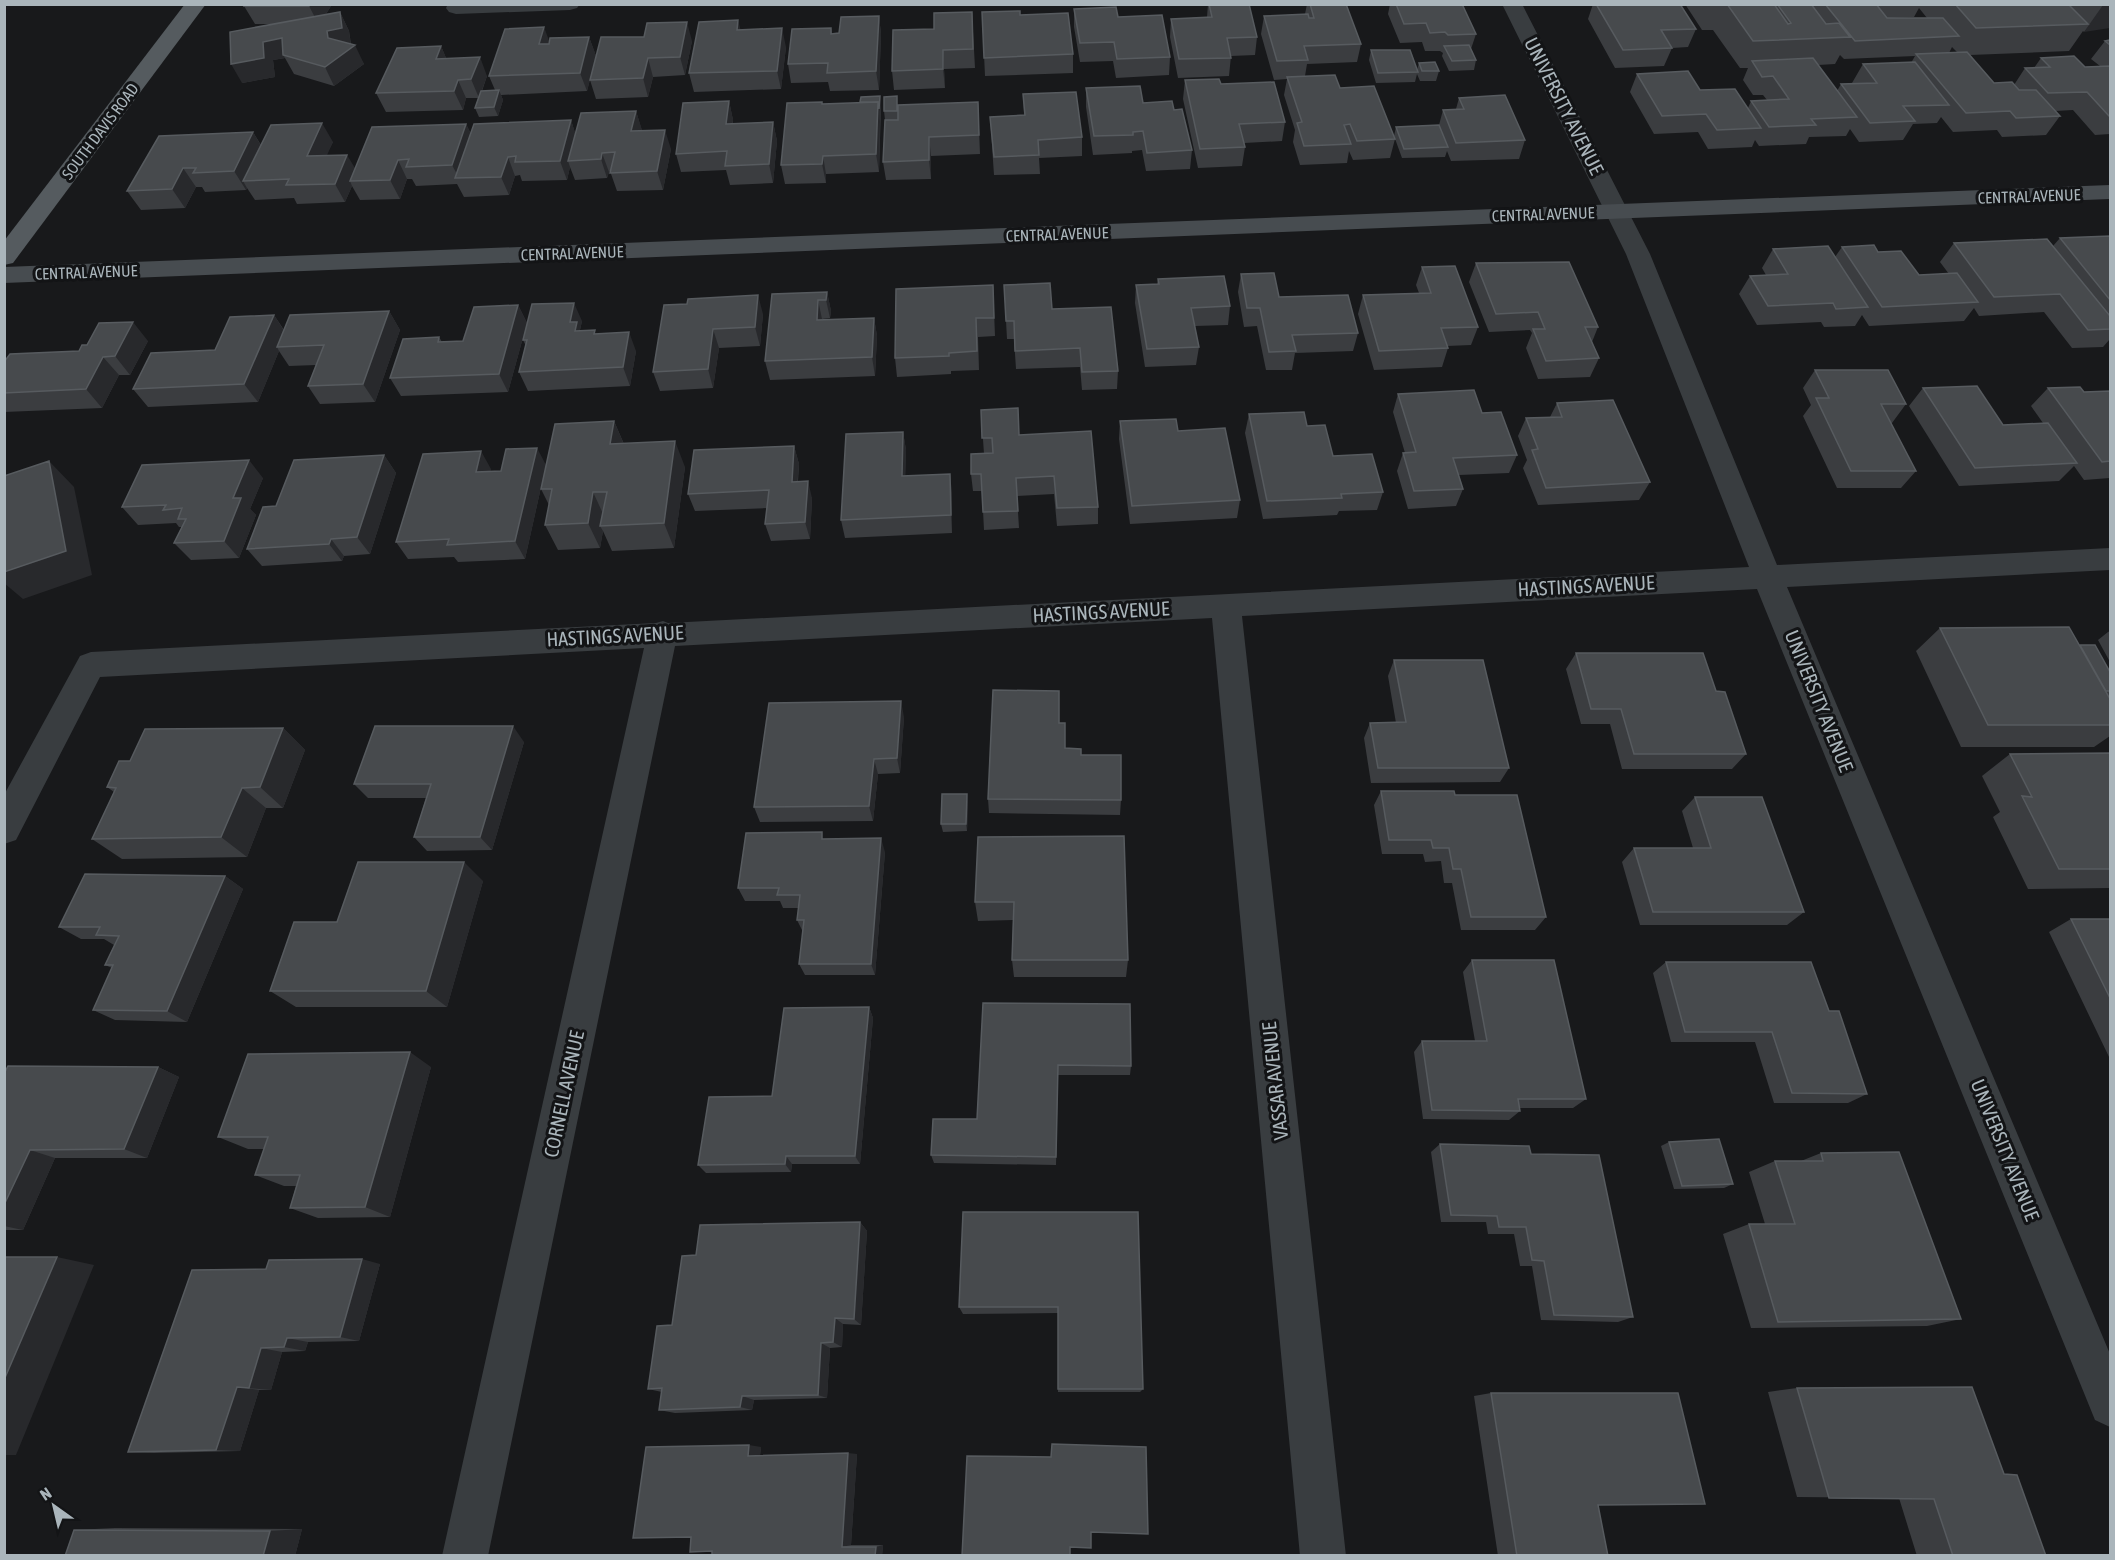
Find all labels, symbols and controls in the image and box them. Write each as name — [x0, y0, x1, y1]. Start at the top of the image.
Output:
street label: UNIVERSITY AVENUE — [1520, 33, 1609, 179]
street label: SOUTH DAVIS ROAD — [58, 80, 142, 182]
street label: CENTRAL AVENUE — [1977, 185, 2081, 207]
street label: CENTRAL AVENUE — [1491, 203, 1595, 225]
street label: CENTRAL AVENUE — [1005, 223, 1109, 245]
street label: CENTRAL AVENUE — [520, 242, 624, 264]
street label: CENTRAL AVENUE — [34, 261, 138, 283]
street label: HASTINGS AVENUE — [1517, 570, 1655, 601]
street label: HASTINGS AVENUE — [1032, 596, 1170, 627]
street label: HASTINGS AVENUE — [546, 620, 684, 651]
street label: UNIVERSITY AVENUE — [1781, 627, 1859, 775]
street label: VASSAR AVENUE — [1257, 1021, 1292, 1141]
street label: CORNELL AVENUE — [539, 1028, 588, 1159]
street label: UNIVERSITY AVENUE — [1967, 1076, 2045, 1224]
north arrow — [24, 1476, 84, 1536]
text: N — [37, 1483, 55, 1504]

